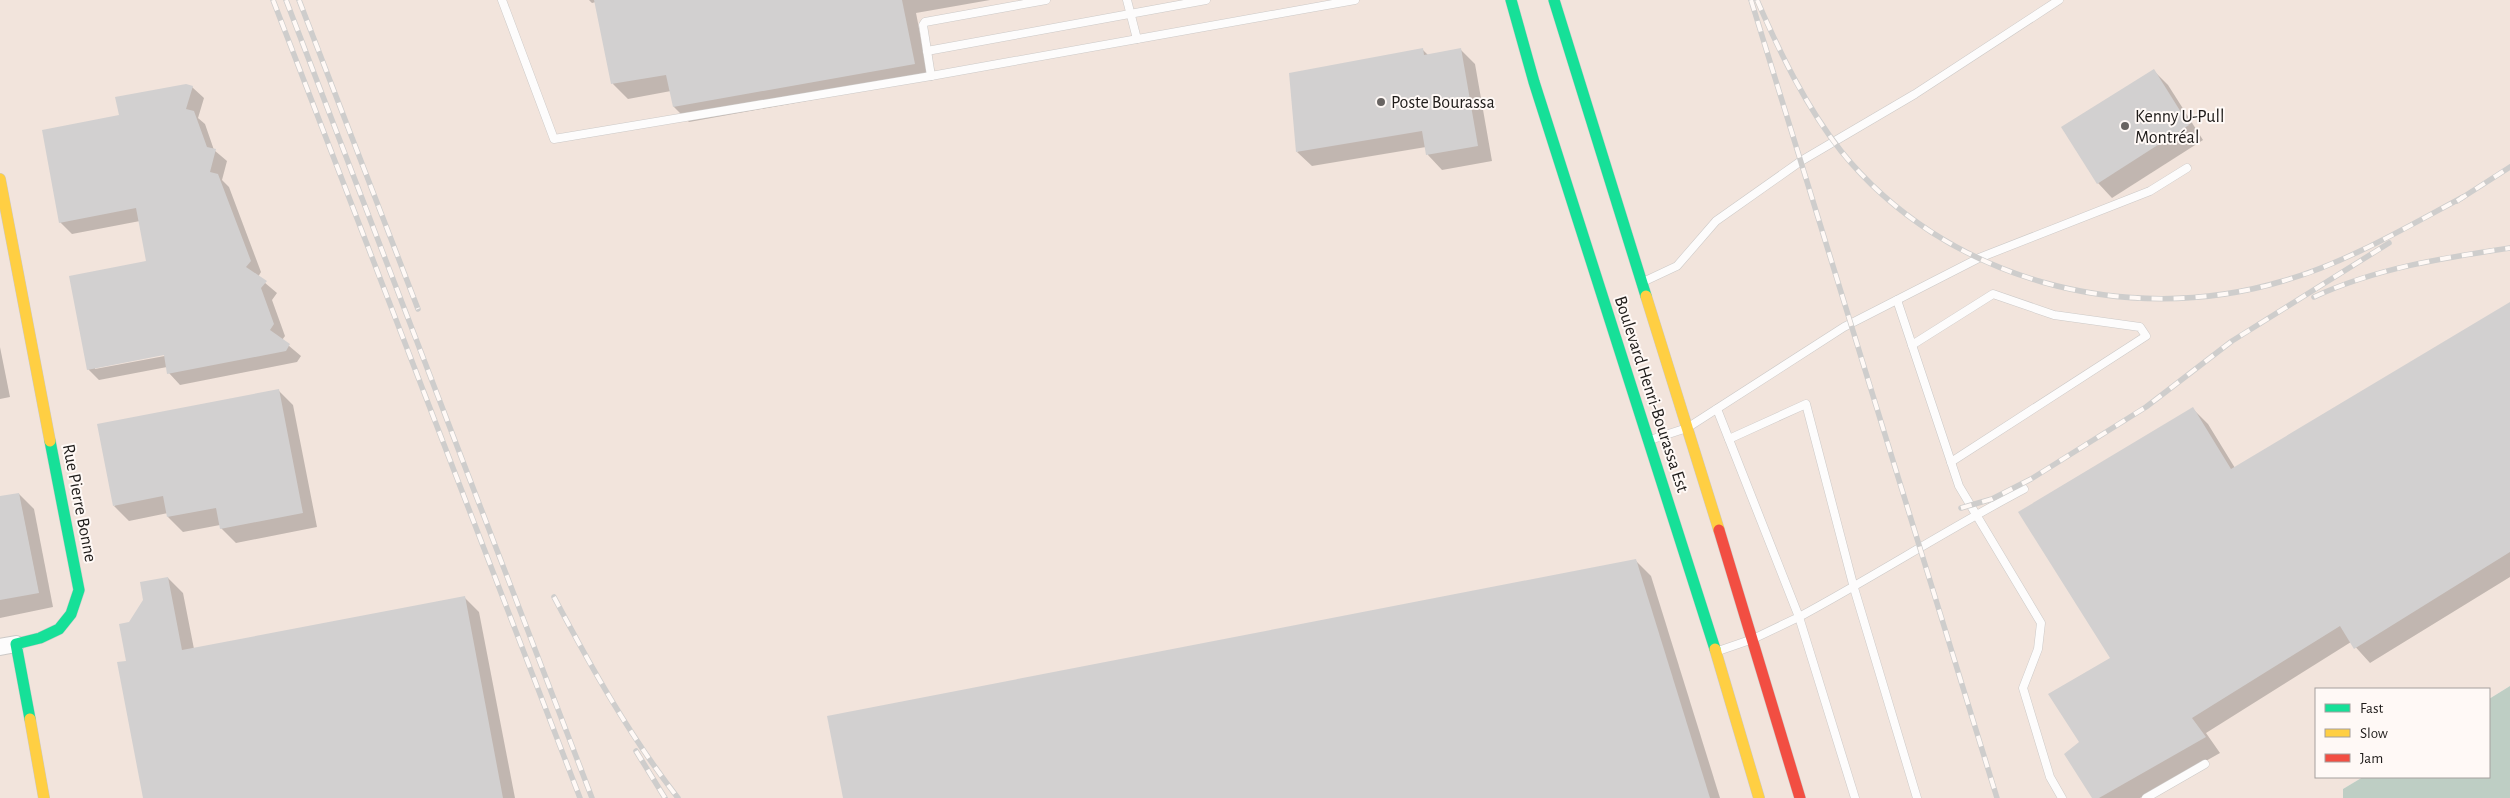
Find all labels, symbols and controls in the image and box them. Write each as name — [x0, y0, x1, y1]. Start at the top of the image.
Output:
place label: Poste Bourassa — [1391, 94, 1495, 112]
marker: Poste Bourassa — [1375, 96, 1387, 108]
place label: Kenny U-Pull Montréal — [2135, 108, 2224, 147]
marker: Kenny U-Pull Montréal — [2119, 120, 2131, 132]
street label: Boulevard Henri-Bourassa Est — [1611, 294, 1691, 495]
street label: Rue Pierre Bonne — [59, 443, 99, 564]
legend — [2315, 688, 2490, 778]
text: Fast — [2360, 701, 2384, 716]
text: Slow — [2360, 726, 2388, 741]
text: Jam — [2360, 751, 2383, 766]

